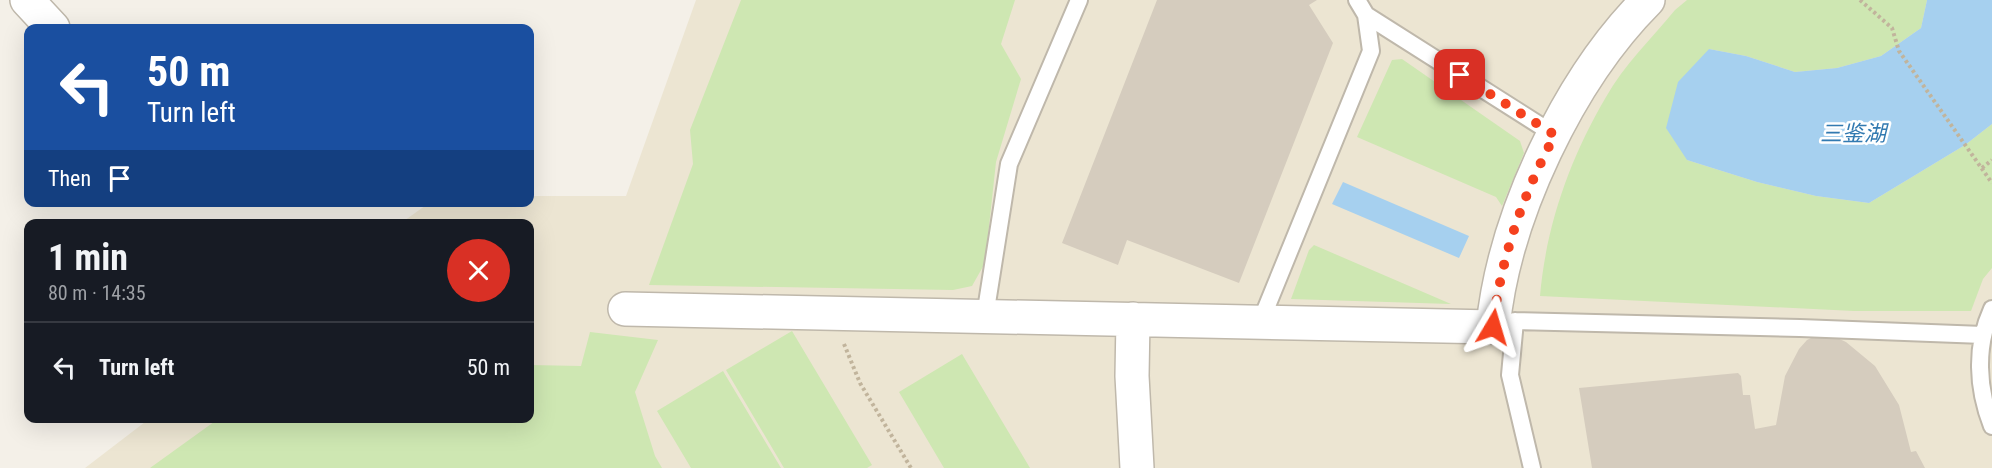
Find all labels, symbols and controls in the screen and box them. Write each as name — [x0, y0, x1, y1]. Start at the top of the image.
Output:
text: 50 m — [147, 47, 230, 96]
icon: left — [48, 48, 126, 126]
pin — [1434, 49, 1485, 100]
icon: arrive — [1443, 58, 1476, 91]
text: Turn left — [147, 97, 236, 129]
water label: 三鉴湖 — [1820, 121, 1889, 146]
icon: arrive — [103, 162, 136, 195]
text: Then — [48, 166, 91, 191]
text: 1 min — [48, 237, 128, 279]
button: close — [447, 239, 510, 302]
text: 80 m · 14:35 — [48, 281, 146, 305]
position arrow — [1461, 295, 1525, 359]
icon: left — [48, 351, 81, 384]
text: Turn left — [99, 355, 174, 380]
text: 50 m — [467, 355, 510, 380]

